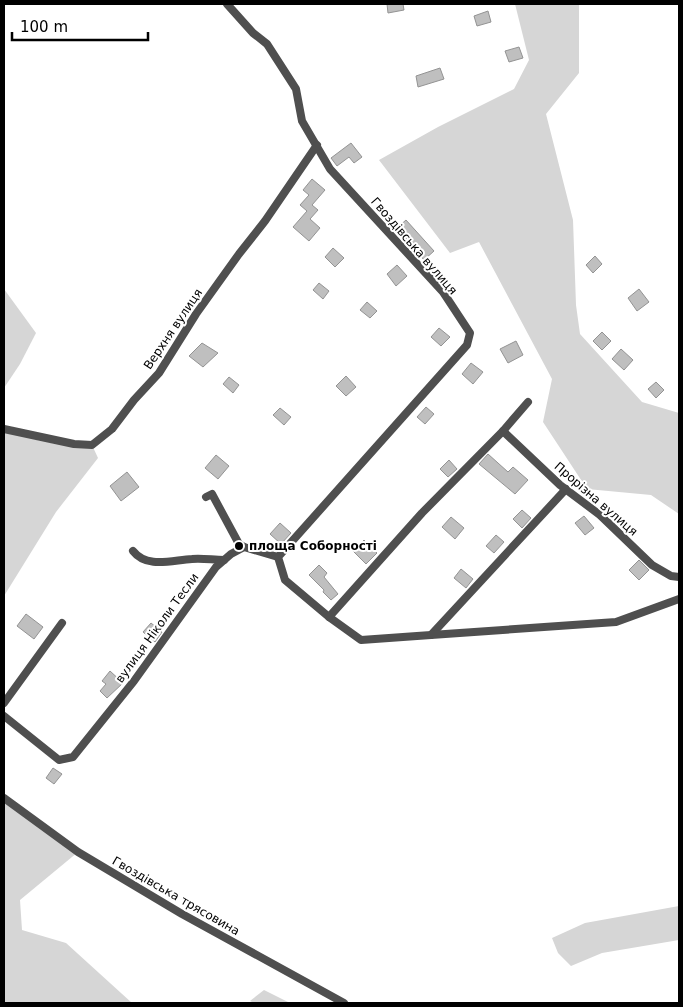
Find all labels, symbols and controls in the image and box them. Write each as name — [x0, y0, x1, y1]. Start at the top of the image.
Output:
scale bar — [12, 10, 149, 42]
text: 100 m — [20, 18, 68, 36]
street label: Гвоздівська вулиця — [368, 195, 460, 297]
street label: Верхня вулиця — [141, 286, 205, 372]
street label: Прорізна вулиця — [552, 459, 640, 539]
place label: площа Соборності — [249, 539, 377, 553]
marker: площа Соборності — [233, 540, 245, 552]
street label: вулиця Ніколи Тесли — [113, 571, 201, 685]
street label: Гвоздівська трясовина — [110, 854, 242, 938]

